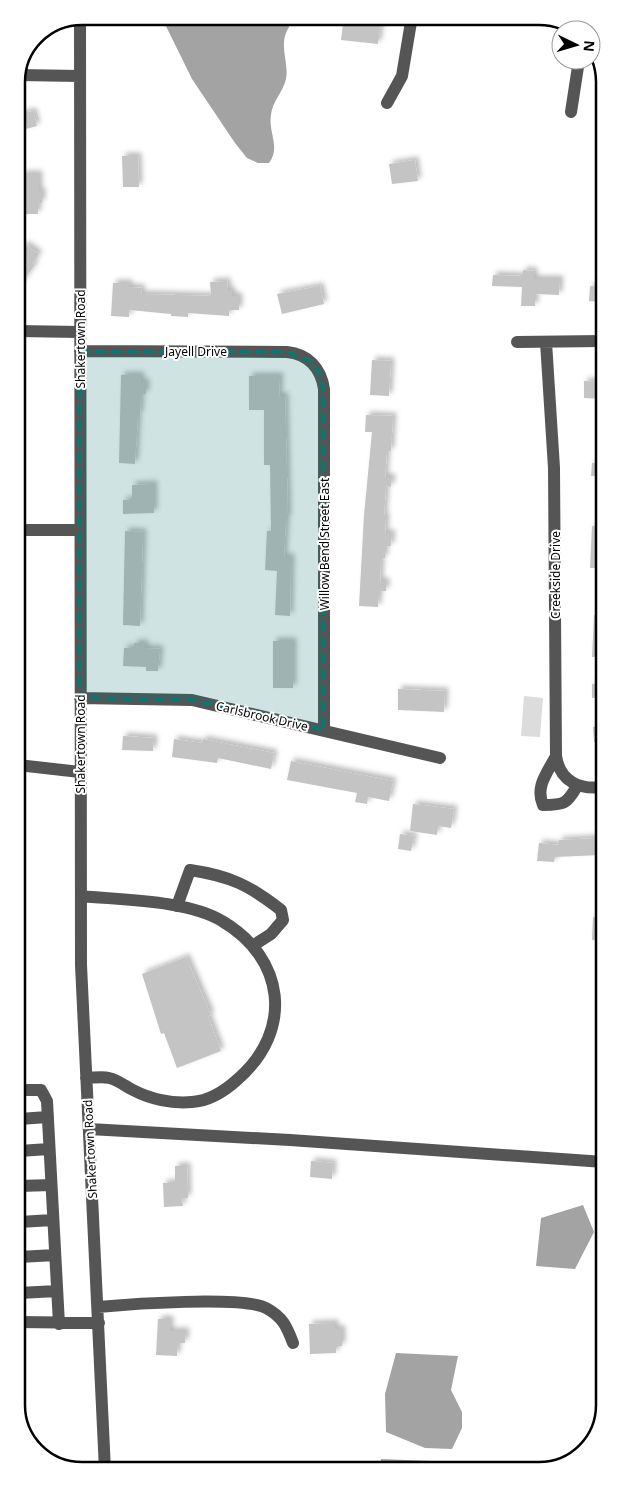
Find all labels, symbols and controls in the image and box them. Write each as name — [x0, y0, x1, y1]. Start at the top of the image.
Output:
north arrow — [551, 20, 601, 70]
text: N — [579, 40, 599, 53]
street label: Shakertown Road — [72, 289, 89, 389]
street label: Jayell Drive — [164, 343, 227, 360]
street label: Willow Bend Street East — [316, 477, 333, 610]
street label: Creekside Drive — [547, 531, 564, 619]
street label: Shakertown Road — [72, 694, 89, 794]
street label: Carlsbrook Drive — [214, 697, 310, 735]
street label: Shakertown Road — [79, 1099, 101, 1199]

